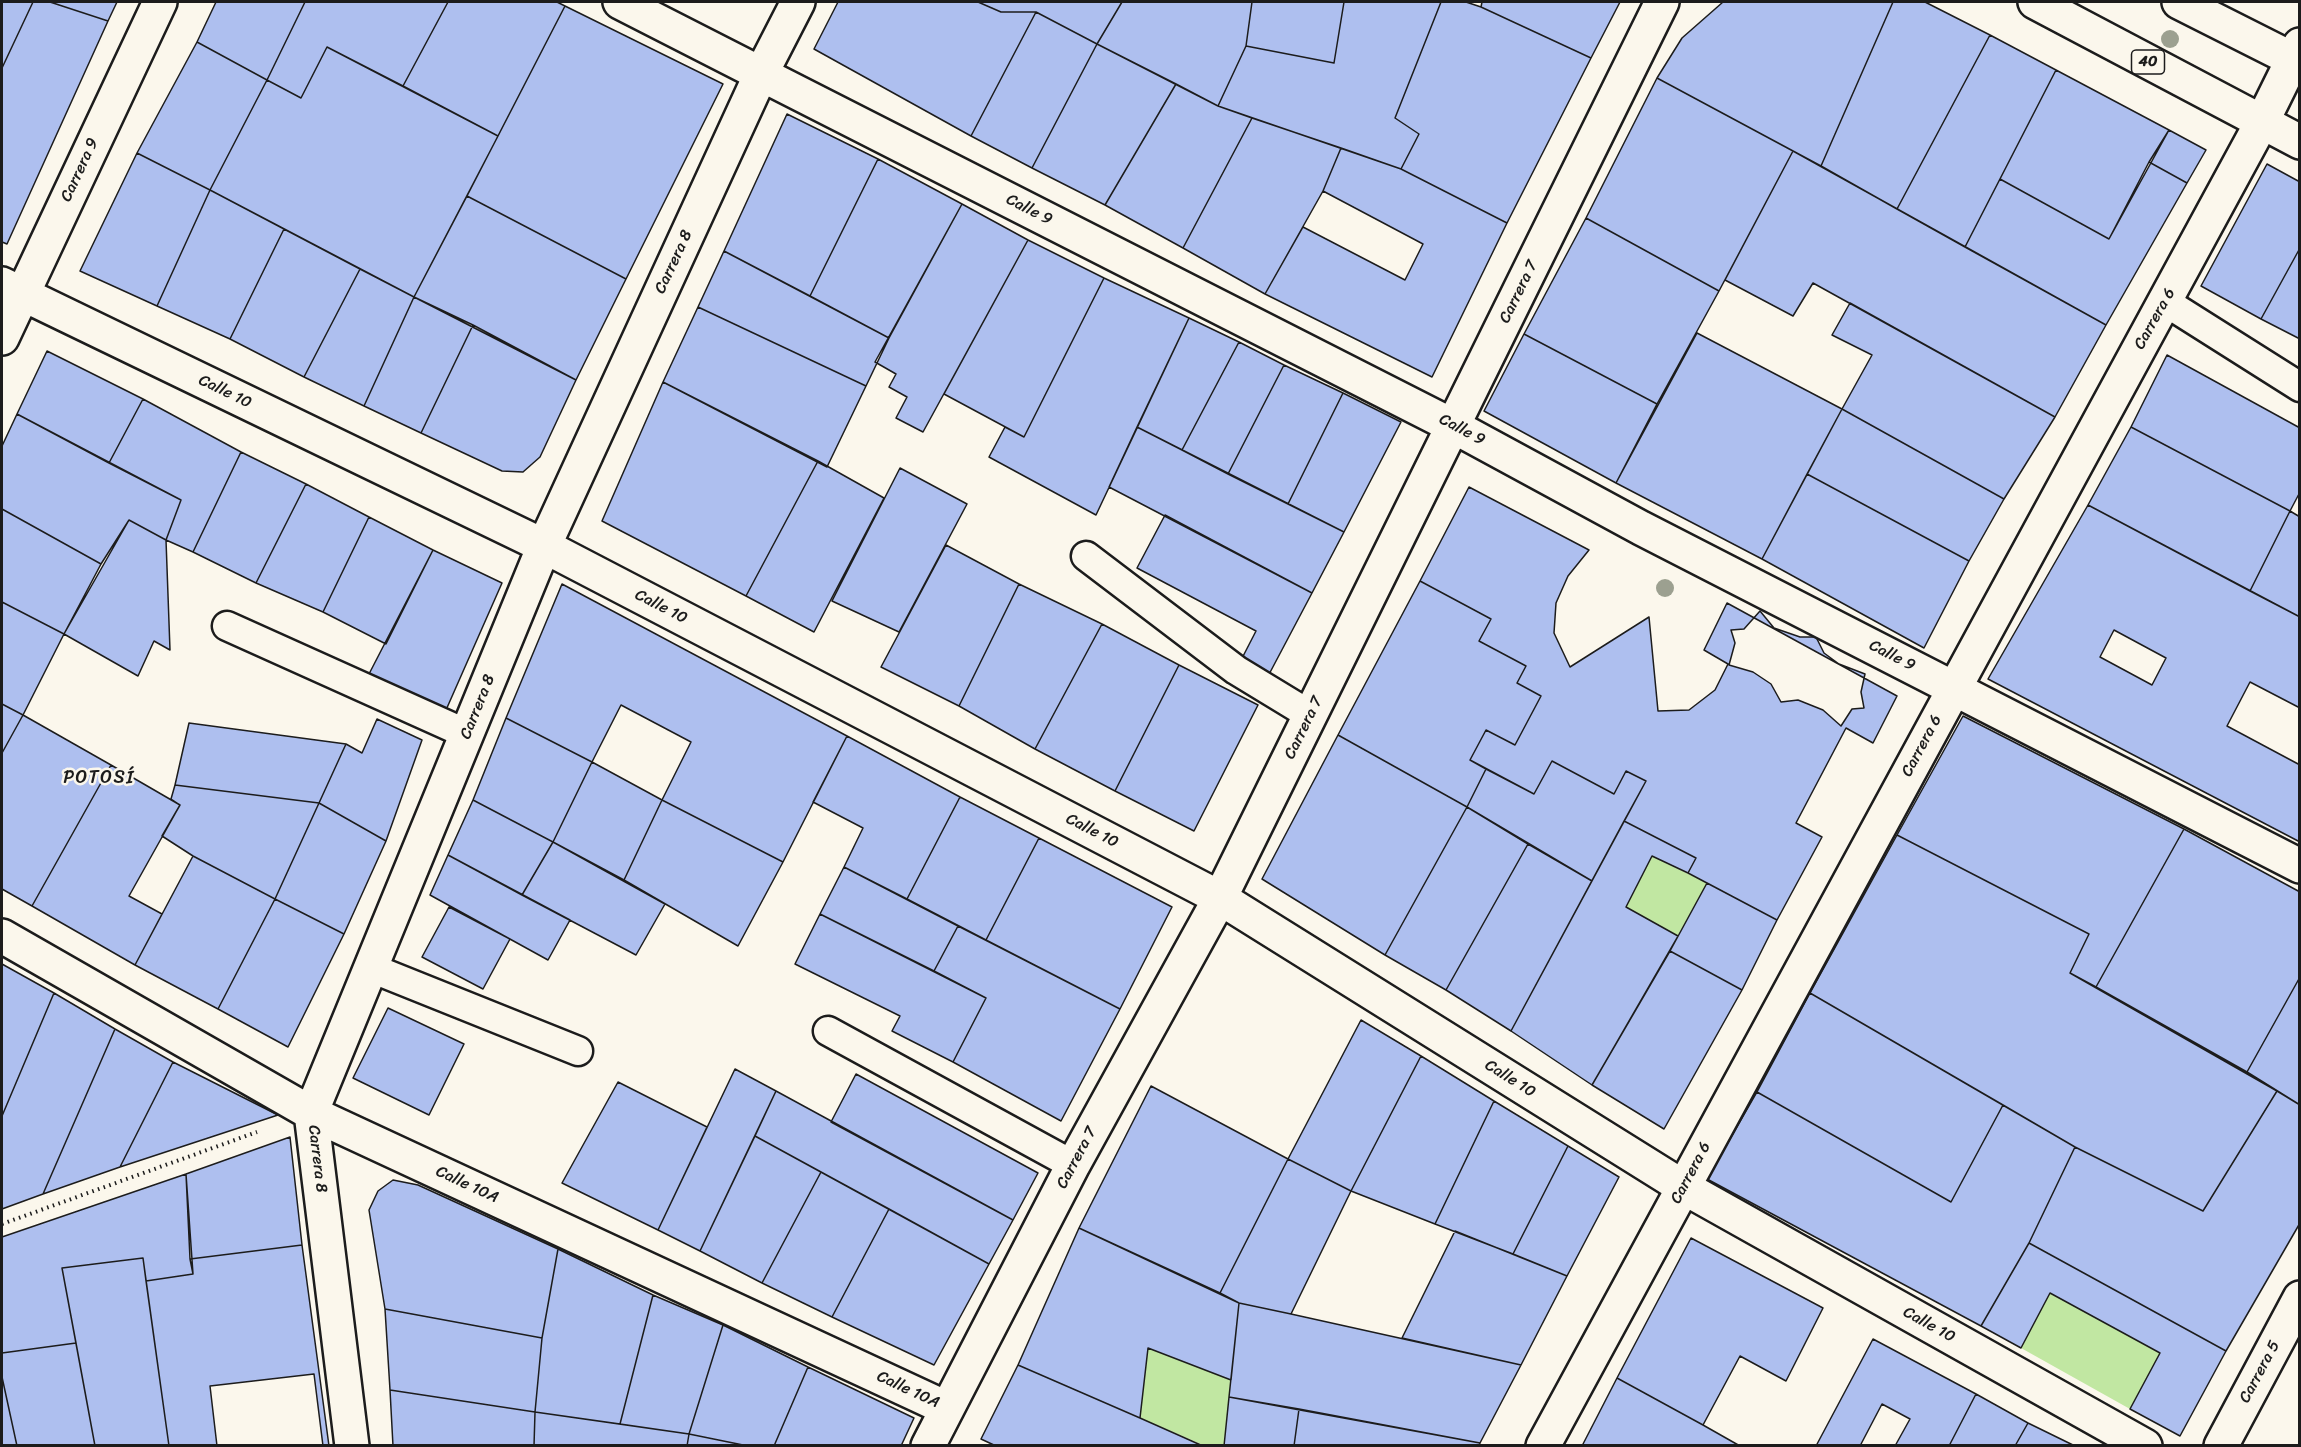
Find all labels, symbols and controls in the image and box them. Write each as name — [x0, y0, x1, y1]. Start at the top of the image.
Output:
road number: 40 — [2132, 50, 2164, 74]
street label: Carrera 9 — [57, 135, 103, 205]
street label: Calle 9 — [1003, 190, 1055, 230]
street label: Carrera 8 — [651, 227, 697, 297]
street label: Carrera 7 — [1496, 258, 1542, 326]
street label: Carrera 6 — [2130, 285, 2180, 353]
street label: Calle 10 — [195, 371, 255, 413]
street label: Calle 9 — [1436, 410, 1488, 450]
street label: Calle 10 — [631, 586, 691, 628]
street label: Calle 9 — [1866, 636, 1918, 676]
street label: Carrera 8 — [456, 672, 500, 742]
street label: Carrera 7 — [1281, 694, 1327, 762]
street label: Carrera 6 — [1898, 712, 1946, 780]
district label: POTOSÍ — [64, 767, 134, 789]
street label: Calle 10 — [1062, 810, 1122, 852]
street label: Calle 10 — [1481, 1056, 1539, 1102]
street label: Carrera 8 — [303, 1124, 331, 1194]
street label: Carrera 7 — [1053, 1124, 1101, 1192]
street label: Carrera 6 — [1667, 1139, 1715, 1207]
street label: Calle 10A — [433, 1162, 501, 1208]
street label: Calle 10 — [1900, 1303, 1958, 1347]
street label: Carrera 5 — [2236, 1338, 2284, 1406]
street label: Calle 10A — [874, 1367, 942, 1413]

